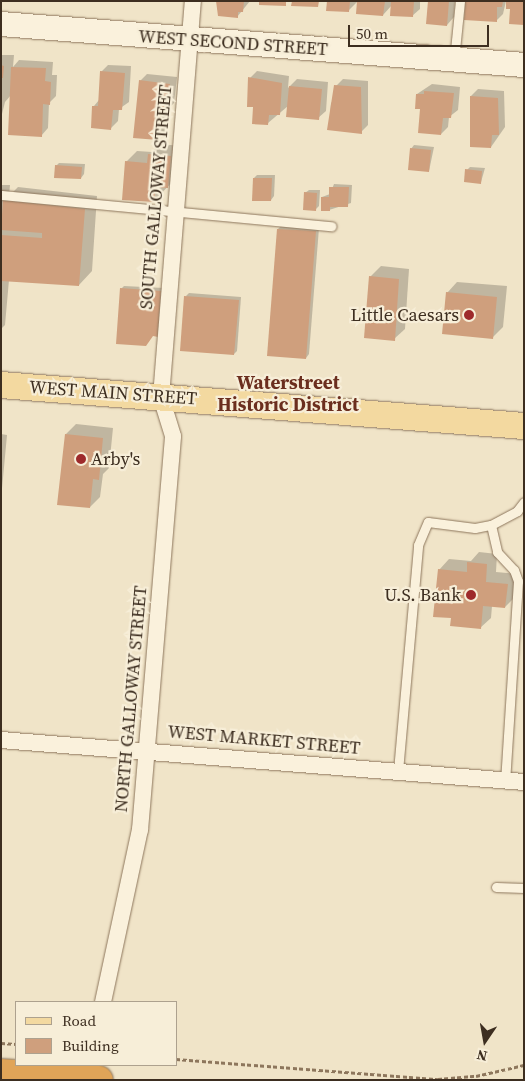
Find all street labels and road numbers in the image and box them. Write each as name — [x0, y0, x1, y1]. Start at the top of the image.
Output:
street label: WEST SECOND STREET — [137, 26, 329, 60]
street label: SOUTH GALLOWAY STREET — [135, 83, 177, 311]
street label: WEST MAIN STREET — [28, 376, 198, 410]
street label: NORTH GALLOWAY STREET — [110, 585, 152, 813]
street label: WEST MARKET STREET — [166, 721, 362, 759]

